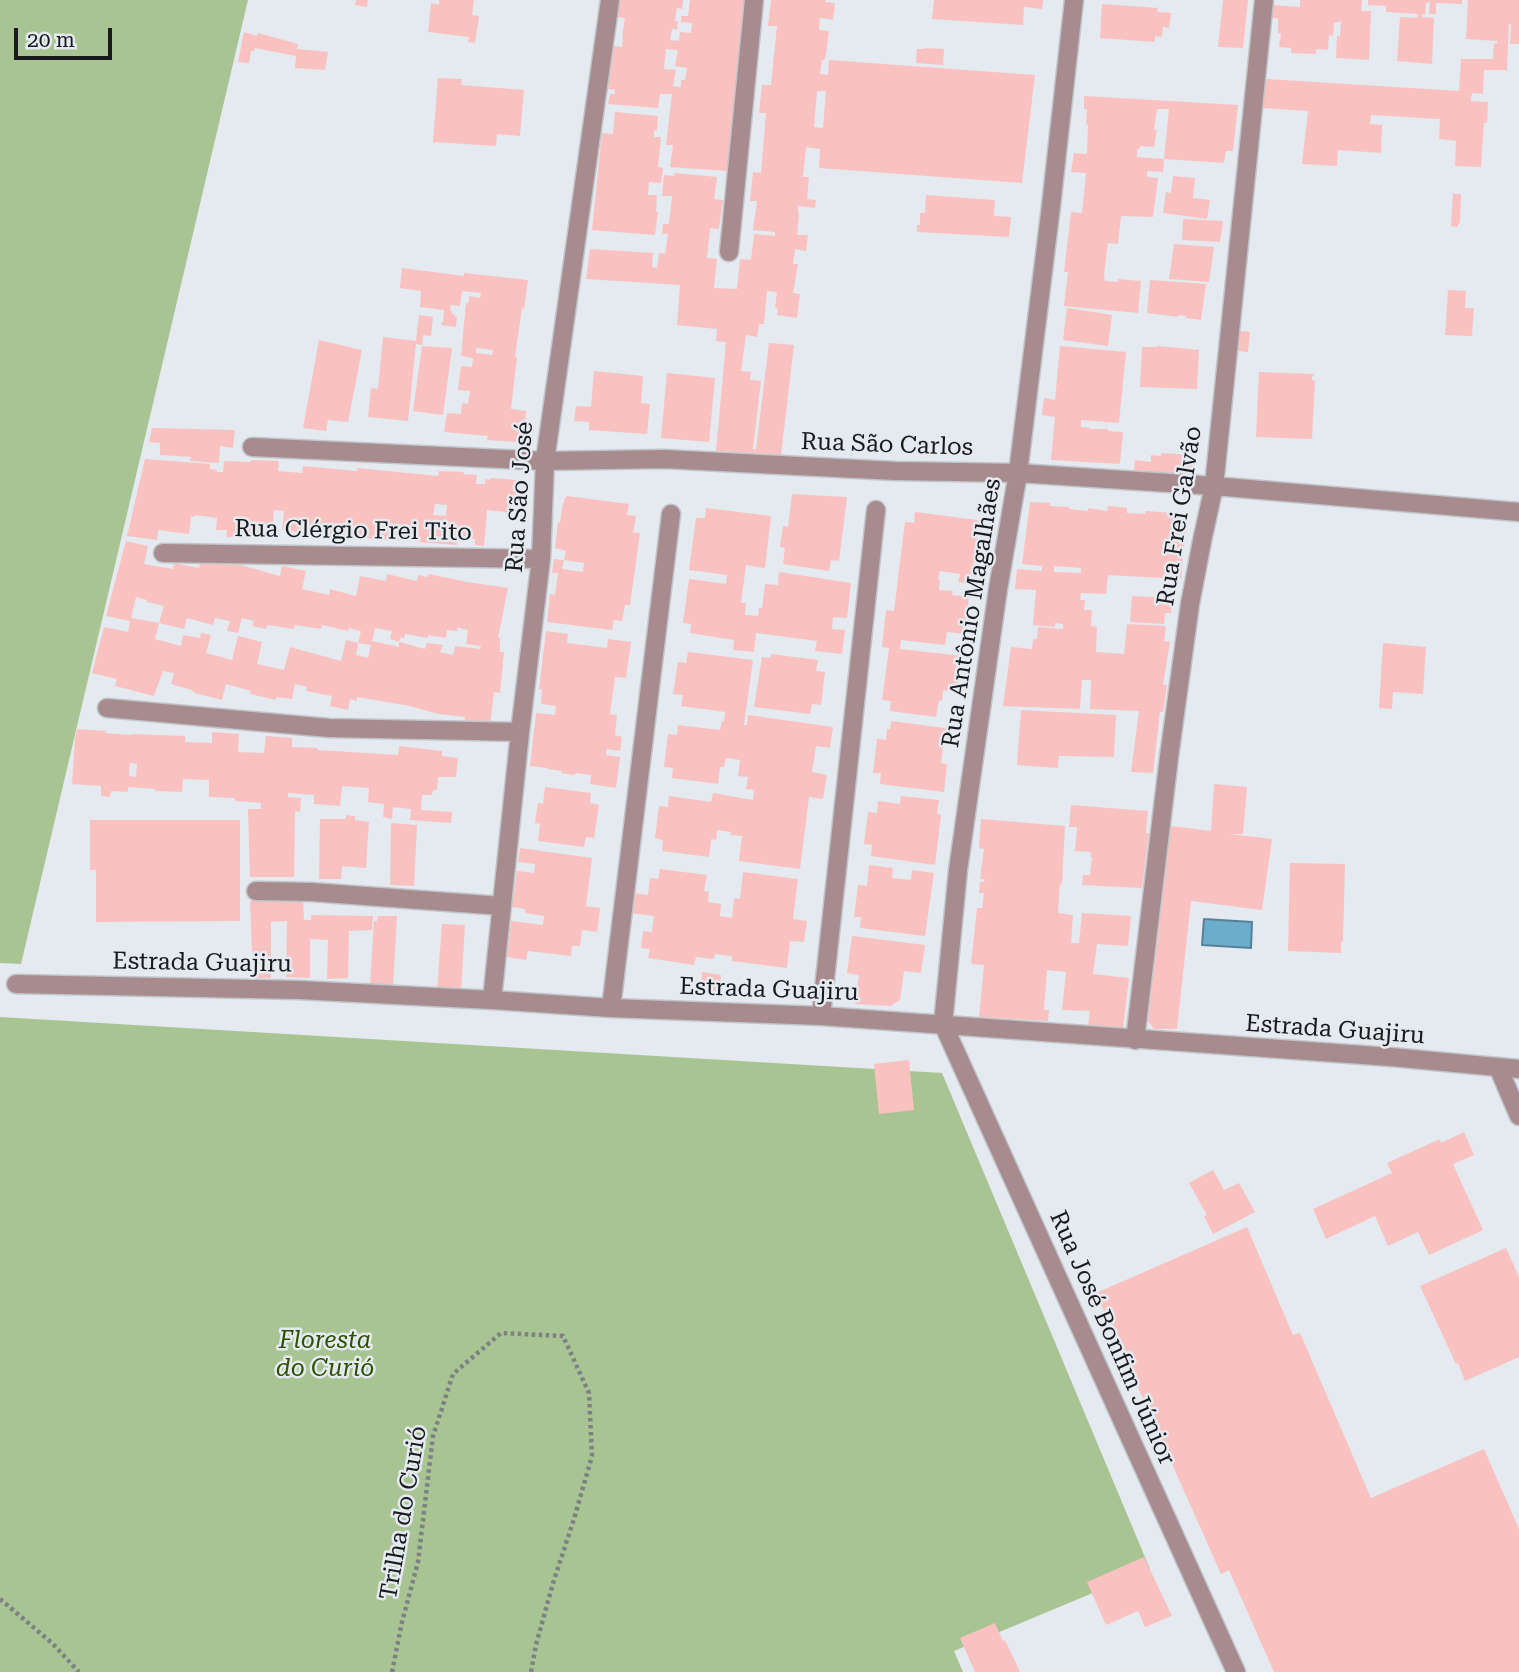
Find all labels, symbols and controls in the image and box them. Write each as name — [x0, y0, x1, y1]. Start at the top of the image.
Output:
scale bar — [18, 14, 116, 58]
text: 20 m — [27, 28, 75, 52]
street label: Rua São José — [500, 421, 540, 573]
street label: Rua Frei Galvão — [1152, 424, 1208, 608]
street label: Rua São Carlos — [800, 428, 974, 462]
street label: Rua Antônio Magalhães — [936, 476, 1008, 750]
street label: Rua Clérgio Frei Tito — [234, 515, 472, 547]
street label: Estrada Guajiru — [112, 947, 292, 979]
street label: Estrada Guajiru — [679, 972, 859, 1008]
street label: Estrada Guajiru — [1244, 1009, 1426, 1051]
street label: Rua José Bonfim Júnior — [1043, 1206, 1181, 1470]
park label: Floresta do Curió — [276, 1327, 374, 1383]
street label: Trilha do Curió — [375, 1424, 433, 1602]

